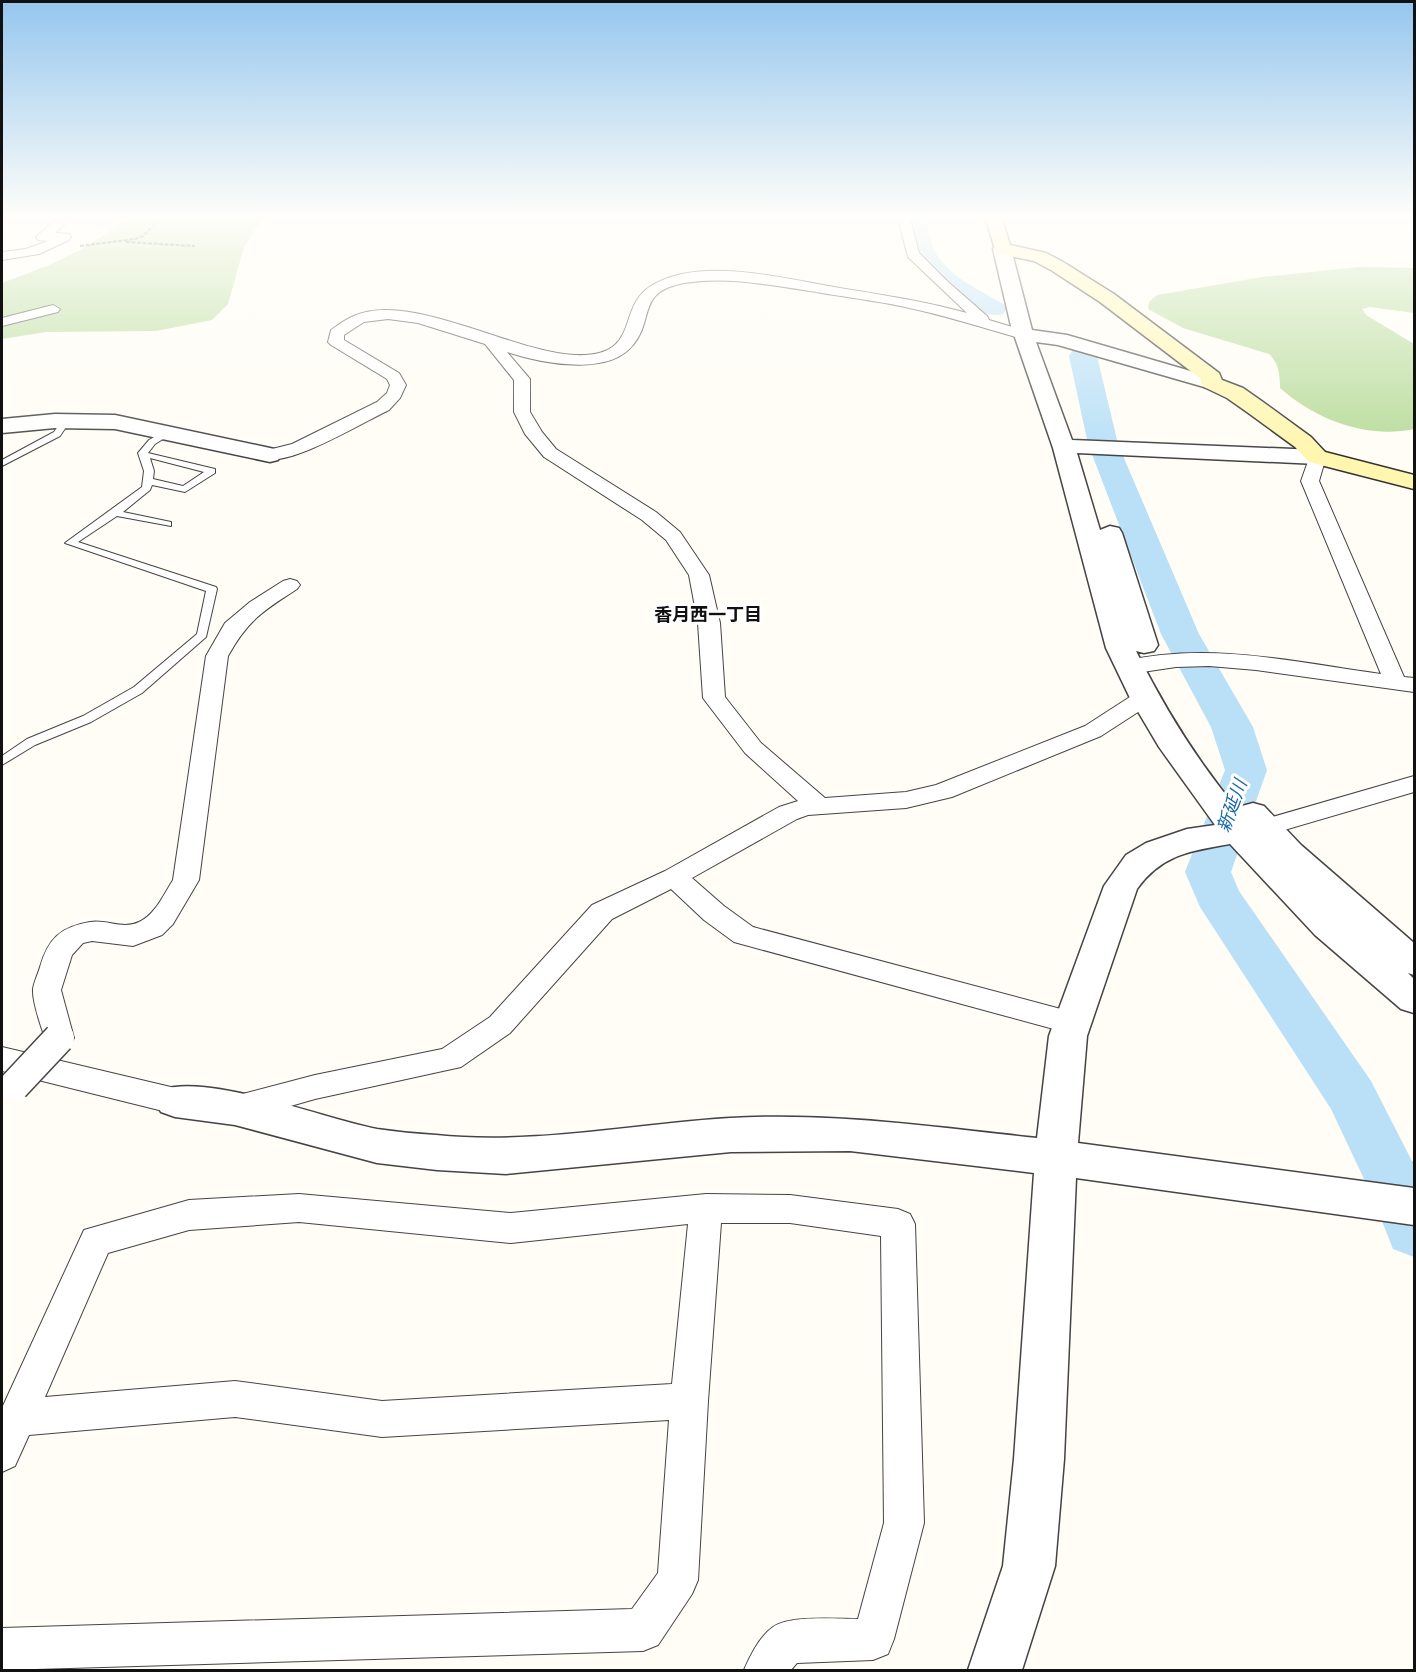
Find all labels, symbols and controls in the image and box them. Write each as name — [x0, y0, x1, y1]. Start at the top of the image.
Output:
district label: 香月西一丁目 — [654, 600, 762, 627]
water label: 新延川 — [1209, 774, 1253, 835]

